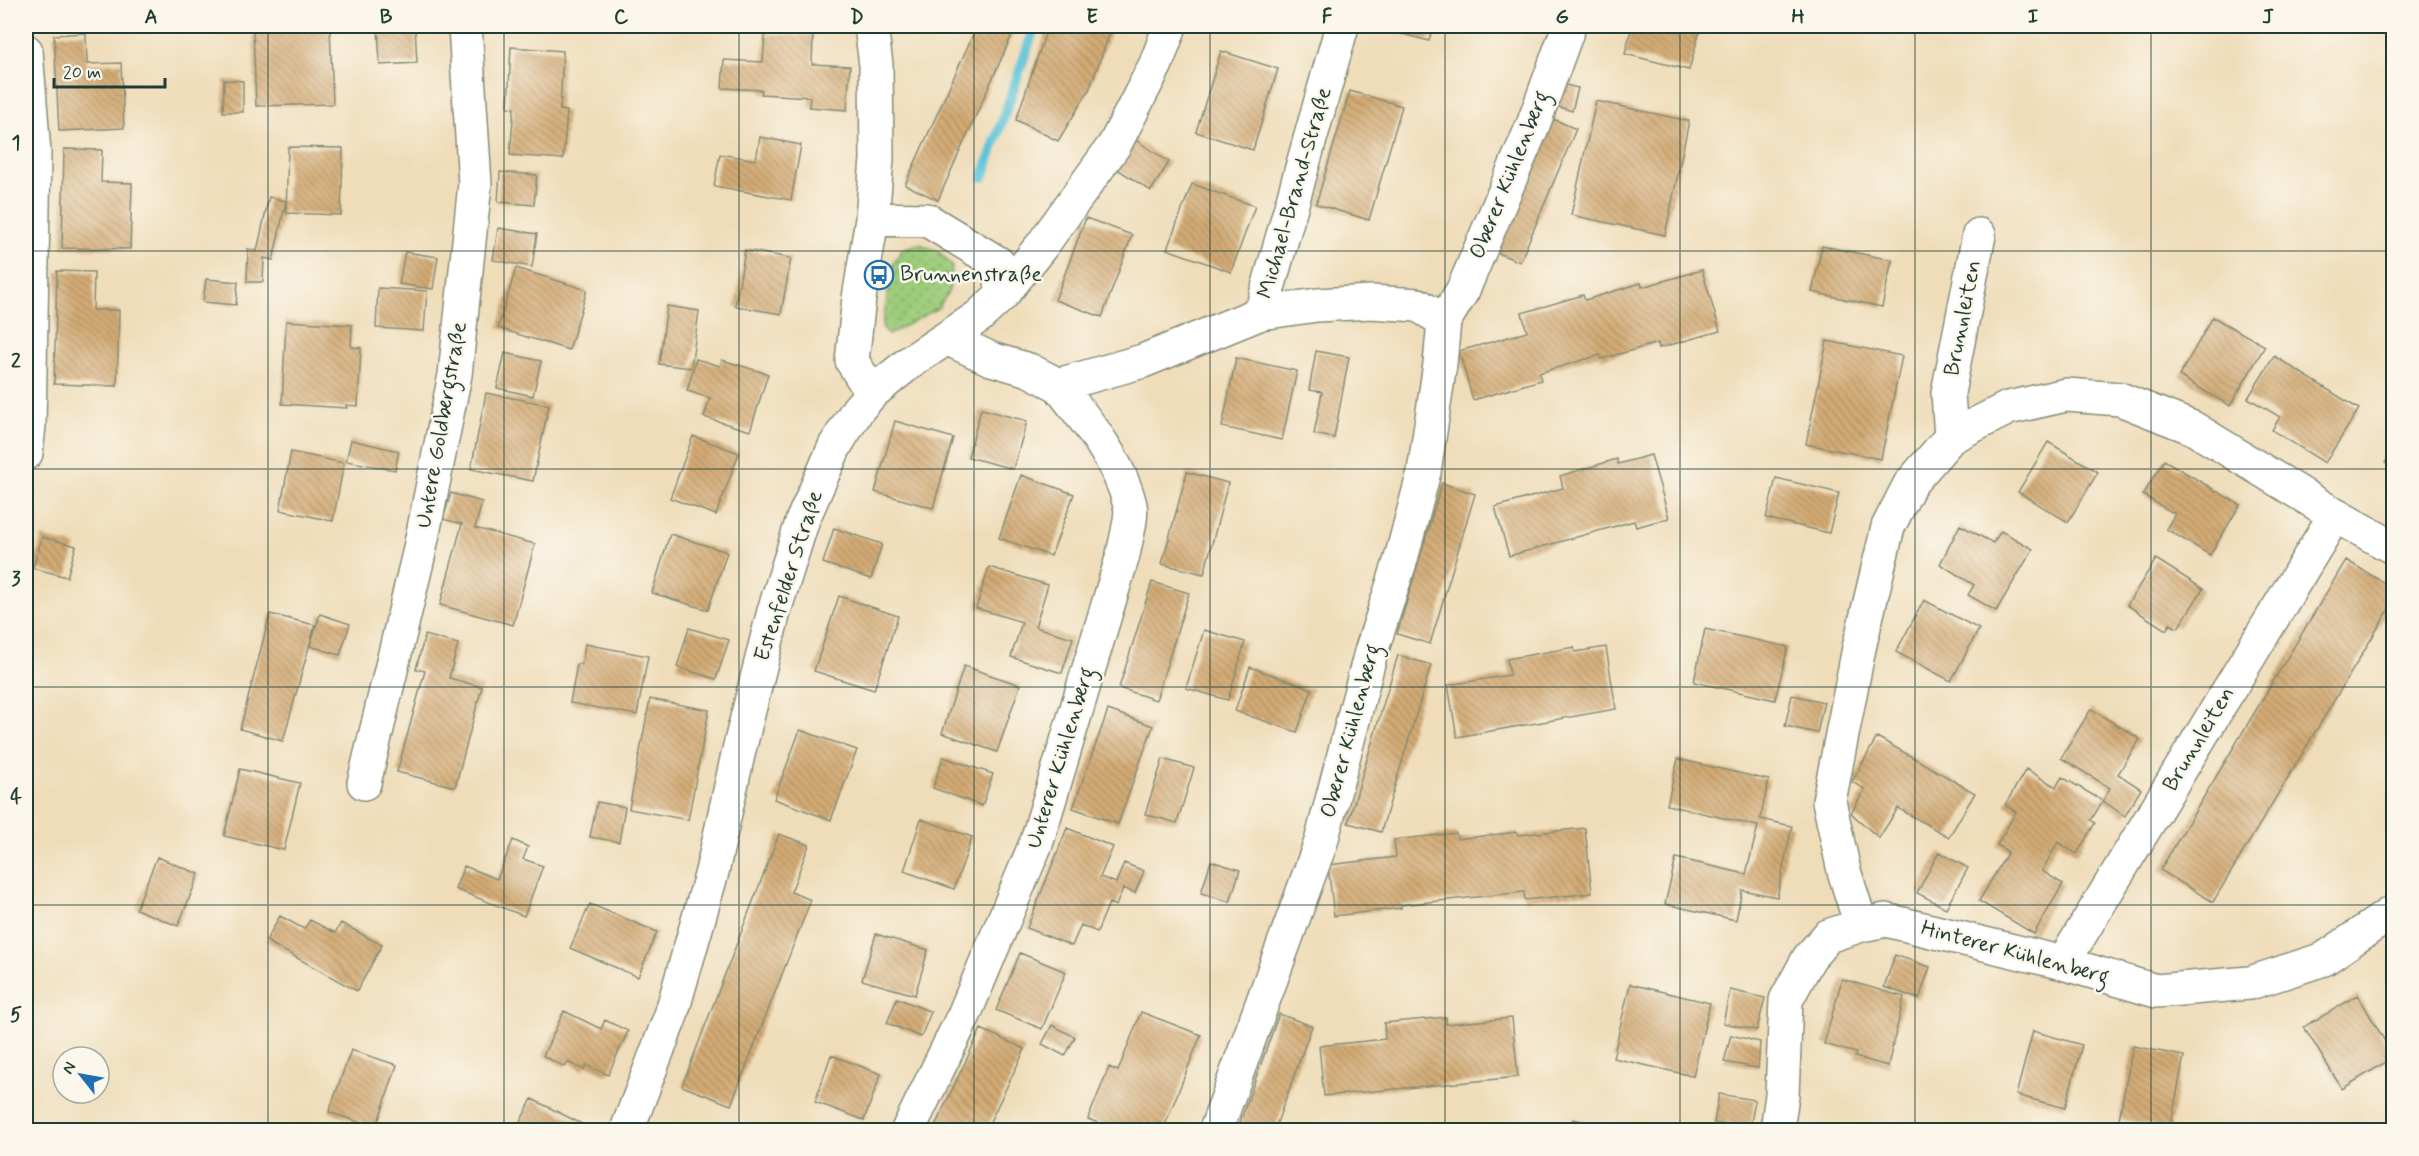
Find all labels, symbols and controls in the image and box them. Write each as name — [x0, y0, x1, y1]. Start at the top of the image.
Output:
text: A — [144, 4, 158, 31]
text: B — [380, 4, 393, 31]
text: C — [614, 4, 629, 31]
text: D — [850, 4, 864, 31]
text: E — [1086, 4, 1098, 31]
text: F — [1322, 4, 1333, 31]
text: G — [1555, 4, 1569, 31]
text: H — [1791, 4, 1805, 31]
text: I — [2028, 4, 2038, 31]
text: J — [2262, 4, 2274, 31]
scale bar — [54, 51, 165, 89]
text: 20 m — [63, 61, 101, 85]
street label: Michael-Brand-Straße — [1251, 84, 1339, 302]
street label: Oberer Kühlenberg — [1463, 87, 1559, 264]
text: 1 — [12, 130, 20, 157]
street label: Brunnleiten — [1938, 258, 1988, 378]
bus stop icon: Brunnenstraße — [863, 259, 895, 291]
place label: Brunnenstraße — [900, 261, 1042, 289]
street label: Untere Goldbergstraße — [410, 319, 477, 531]
text: 2 — [11, 348, 21, 375]
street label: Estenfelder Straße — [748, 487, 830, 665]
text: 3 — [11, 566, 21, 593]
street label: Oberer Kühlenberg — [1314, 641, 1391, 822]
street label: Unterer Kühlenberg — [1020, 664, 1105, 853]
street label: Brunnleiten — [2157, 681, 2241, 797]
text: 4 — [10, 784, 22, 811]
street label: Hinterer Kühlenberg — [1917, 914, 2112, 994]
text: 5 — [10, 1002, 22, 1029]
north arrow — [51, 1045, 111, 1105]
text: N — [58, 1058, 81, 1078]

